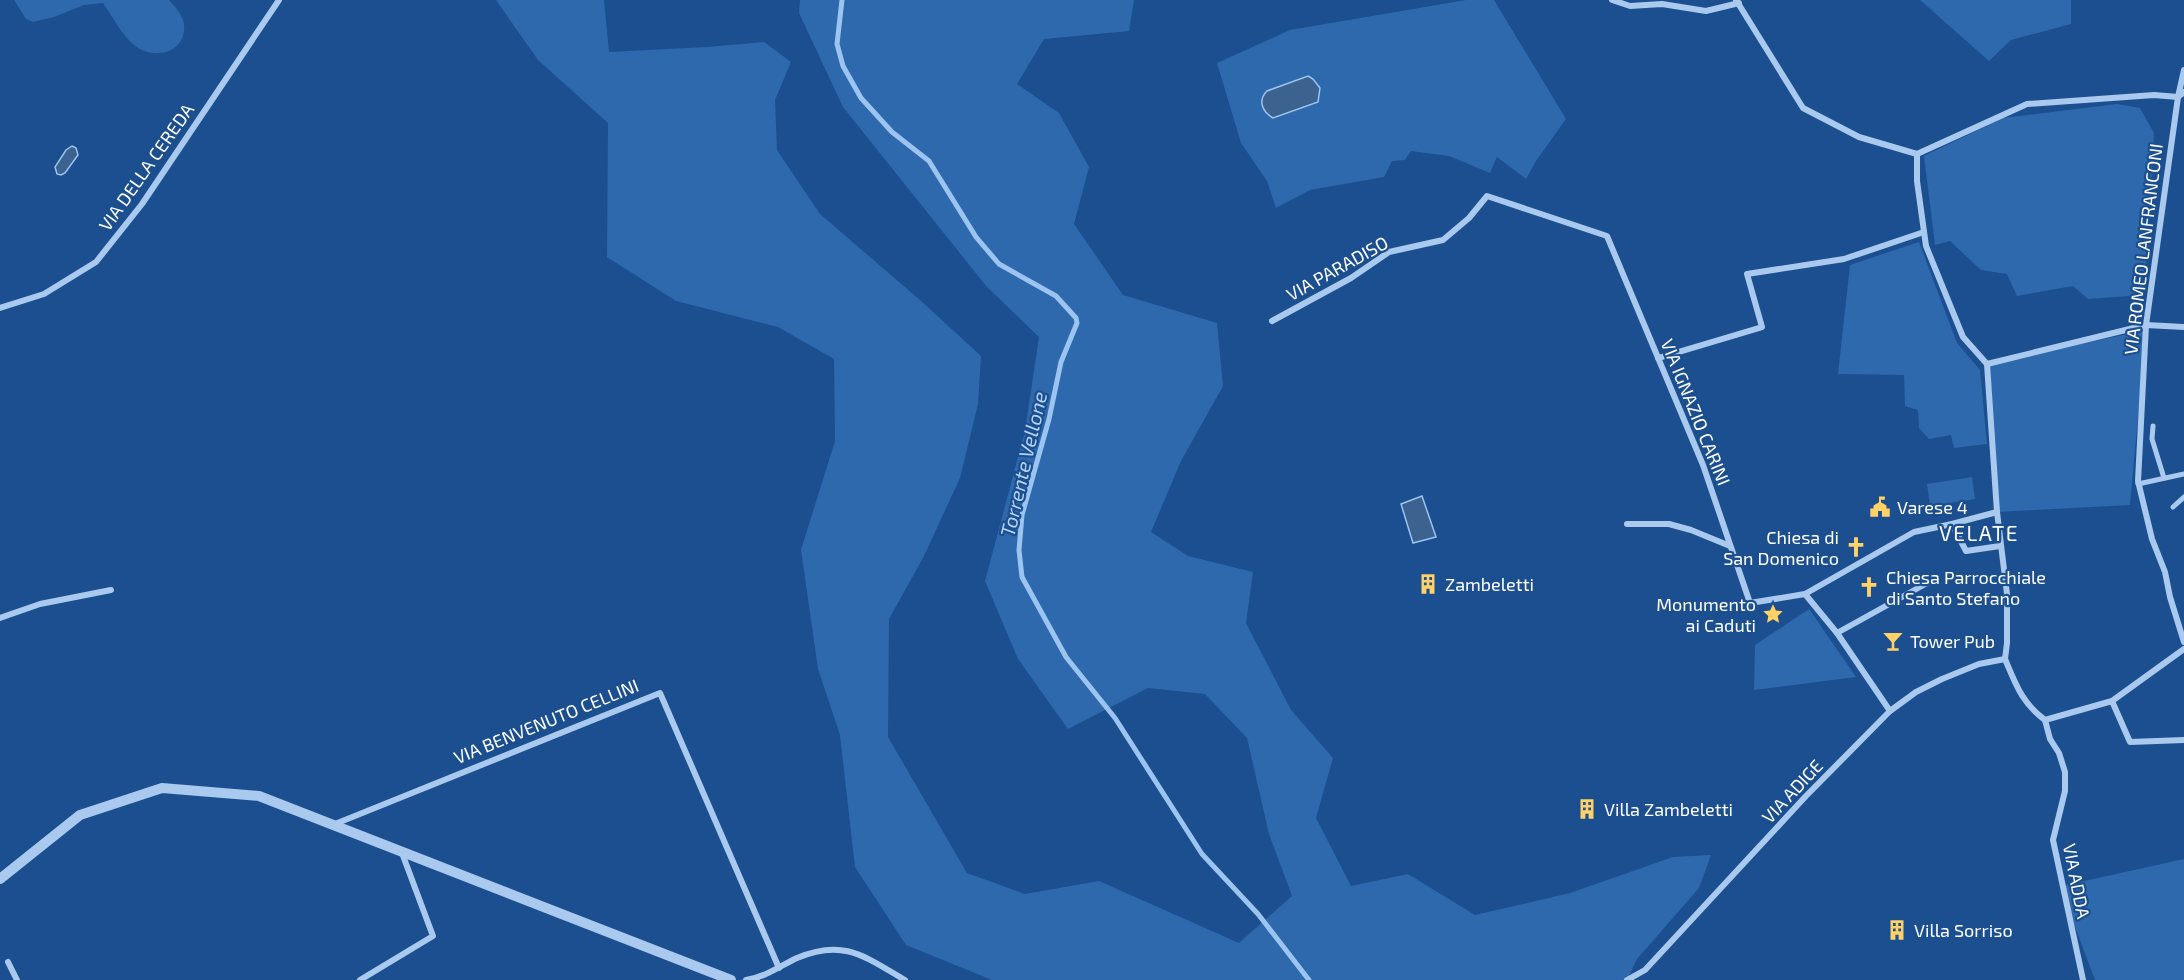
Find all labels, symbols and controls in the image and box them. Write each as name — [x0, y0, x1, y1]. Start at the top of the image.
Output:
street label: VIA DELLA CEREDA — [94, 98, 199, 235]
street label: VIA ROMEO LANFRANCONI — [2119, 142, 2167, 356]
street label: VIA PARADISO — [1282, 231, 1392, 305]
street label: VIA IGNAZIO CARINI — [1657, 336, 1735, 488]
water label: Torrente Vellone — [995, 389, 1051, 539]
public building icon: Varese 4 — [1868, 495, 1892, 519]
place label: Varese 4 — [1897, 496, 1968, 518]
district label: VELATE — [1939, 520, 2019, 545]
place label: Chiesa di San Domenico — [1723, 526, 1839, 569]
church icon: Chiesa di San Domenico — [1844, 535, 1868, 559]
place label: Chiesa Parrocchiale di Santo Stefano — [1886, 566, 2046, 609]
building icon: Zambeletti — [1416, 572, 1440, 596]
place label: Zambeletti — [1445, 573, 1534, 595]
church icon: Chiesa Parrocchiale di Santo Stefano — [1857, 575, 1881, 599]
place label: Monumento ai Caduti — [1656, 593, 1756, 636]
place icon: Monumento ai Caduti — [1761, 602, 1785, 626]
bar icon: Tower Pub — [1881, 629, 1905, 653]
place label: Tower Pub — [1910, 630, 1995, 652]
street label: VIA BENVENUTO CELLINI — [450, 674, 642, 768]
street label: VIA ADIGE — [1757, 755, 1827, 827]
building icon: Villa Zambeletti — [1575, 797, 1599, 821]
place label: Villa Zambeletti — [1604, 798, 1733, 820]
street label: VIA ADDA — [2059, 841, 2095, 921]
building icon: Villa Sorriso — [1885, 918, 1909, 942]
place label: Villa Sorriso — [1914, 919, 2013, 941]

